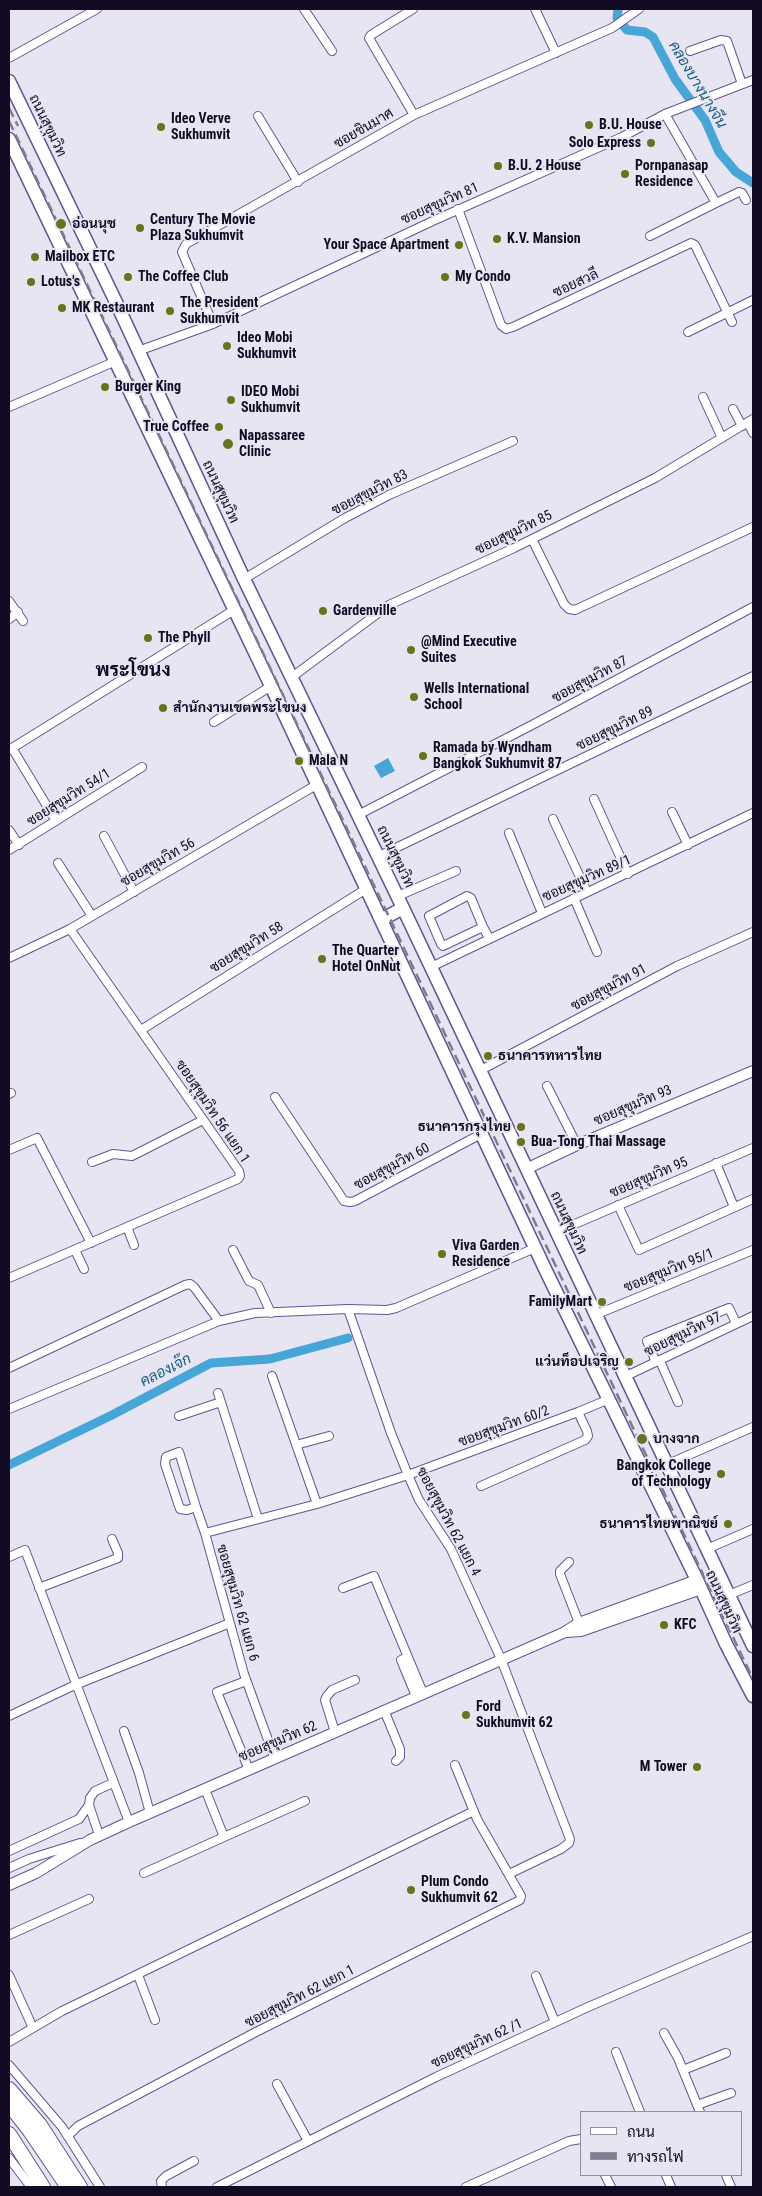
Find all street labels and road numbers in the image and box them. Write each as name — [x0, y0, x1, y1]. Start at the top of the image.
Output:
street label: ถนนสุขุมวิท — [25, 92, 69, 160]
street label: ซอยชินมาศ — [331, 105, 397, 153]
street label: ซอยสุขุมวิท 81 — [399, 179, 481, 229]
street label: ซอยสวลี — [551, 266, 601, 302]
street label: ถนนสุขุมวิท — [198, 458, 242, 526]
street label: ซอยสุขุมวิท 83 — [329, 467, 411, 519]
street label: ซอยสุขุมวิท 85 — [473, 507, 555, 559]
street label: ซอยสุขุมวิท 87 — [549, 653, 631, 707]
street label: ซอยสุขุมวิท 89 — [574, 703, 656, 755]
street label: ซอยสุขุมวิท 54/1 — [24, 766, 114, 830]
street label: ถนนสุขุมวิท — [373, 823, 417, 891]
street label: ซอยสุขุมวิท 56 — [118, 835, 198, 891]
street label: ซอยสุขุมวิท 89/1 — [540, 852, 634, 906]
street label: ซอยสุขุมวิท 58 — [207, 919, 287, 977]
street label: ซอยสุขุมวิท 91 — [568, 961, 650, 1015]
street label: ซอยสุขุมวิท 56 แยก 1 — [171, 1057, 253, 1167]
street label: ซอยสุขุมวิท 93 — [591, 1082, 675, 1130]
street label: ซอยสุขุมวิท 60 — [351, 1140, 433, 1194]
street label: ซอยสุขุมวิท 95 — [607, 1154, 691, 1202]
street label: ถนนสุขุมวิท — [546, 1189, 590, 1257]
street label: ซอยสุขุมวิท 95/1 — [622, 1245, 716, 1297]
street label: ซอยสุขุมวิท 97 — [642, 1309, 724, 1361]
street label: ซอยสุขุมวิท 60/2 — [456, 1403, 552, 1451]
street label: ซอยสุขุมวิท 62 แยก 4 — [412, 1465, 484, 1579]
street label: ซอยสุขุมวิท 62 แยก 6 — [212, 1543, 262, 1663]
street label: ถนนสุขุมวิท — [701, 1568, 745, 1636]
street label: ซอยสุขุมวิท 62 — [236, 1718, 320, 1766]
street label: ซอยสุขุมวิท 62 แยก 1 — [242, 1962, 358, 2032]
street label: ซอยสุขุมวิท 62 /1 — [429, 2016, 525, 2072]

